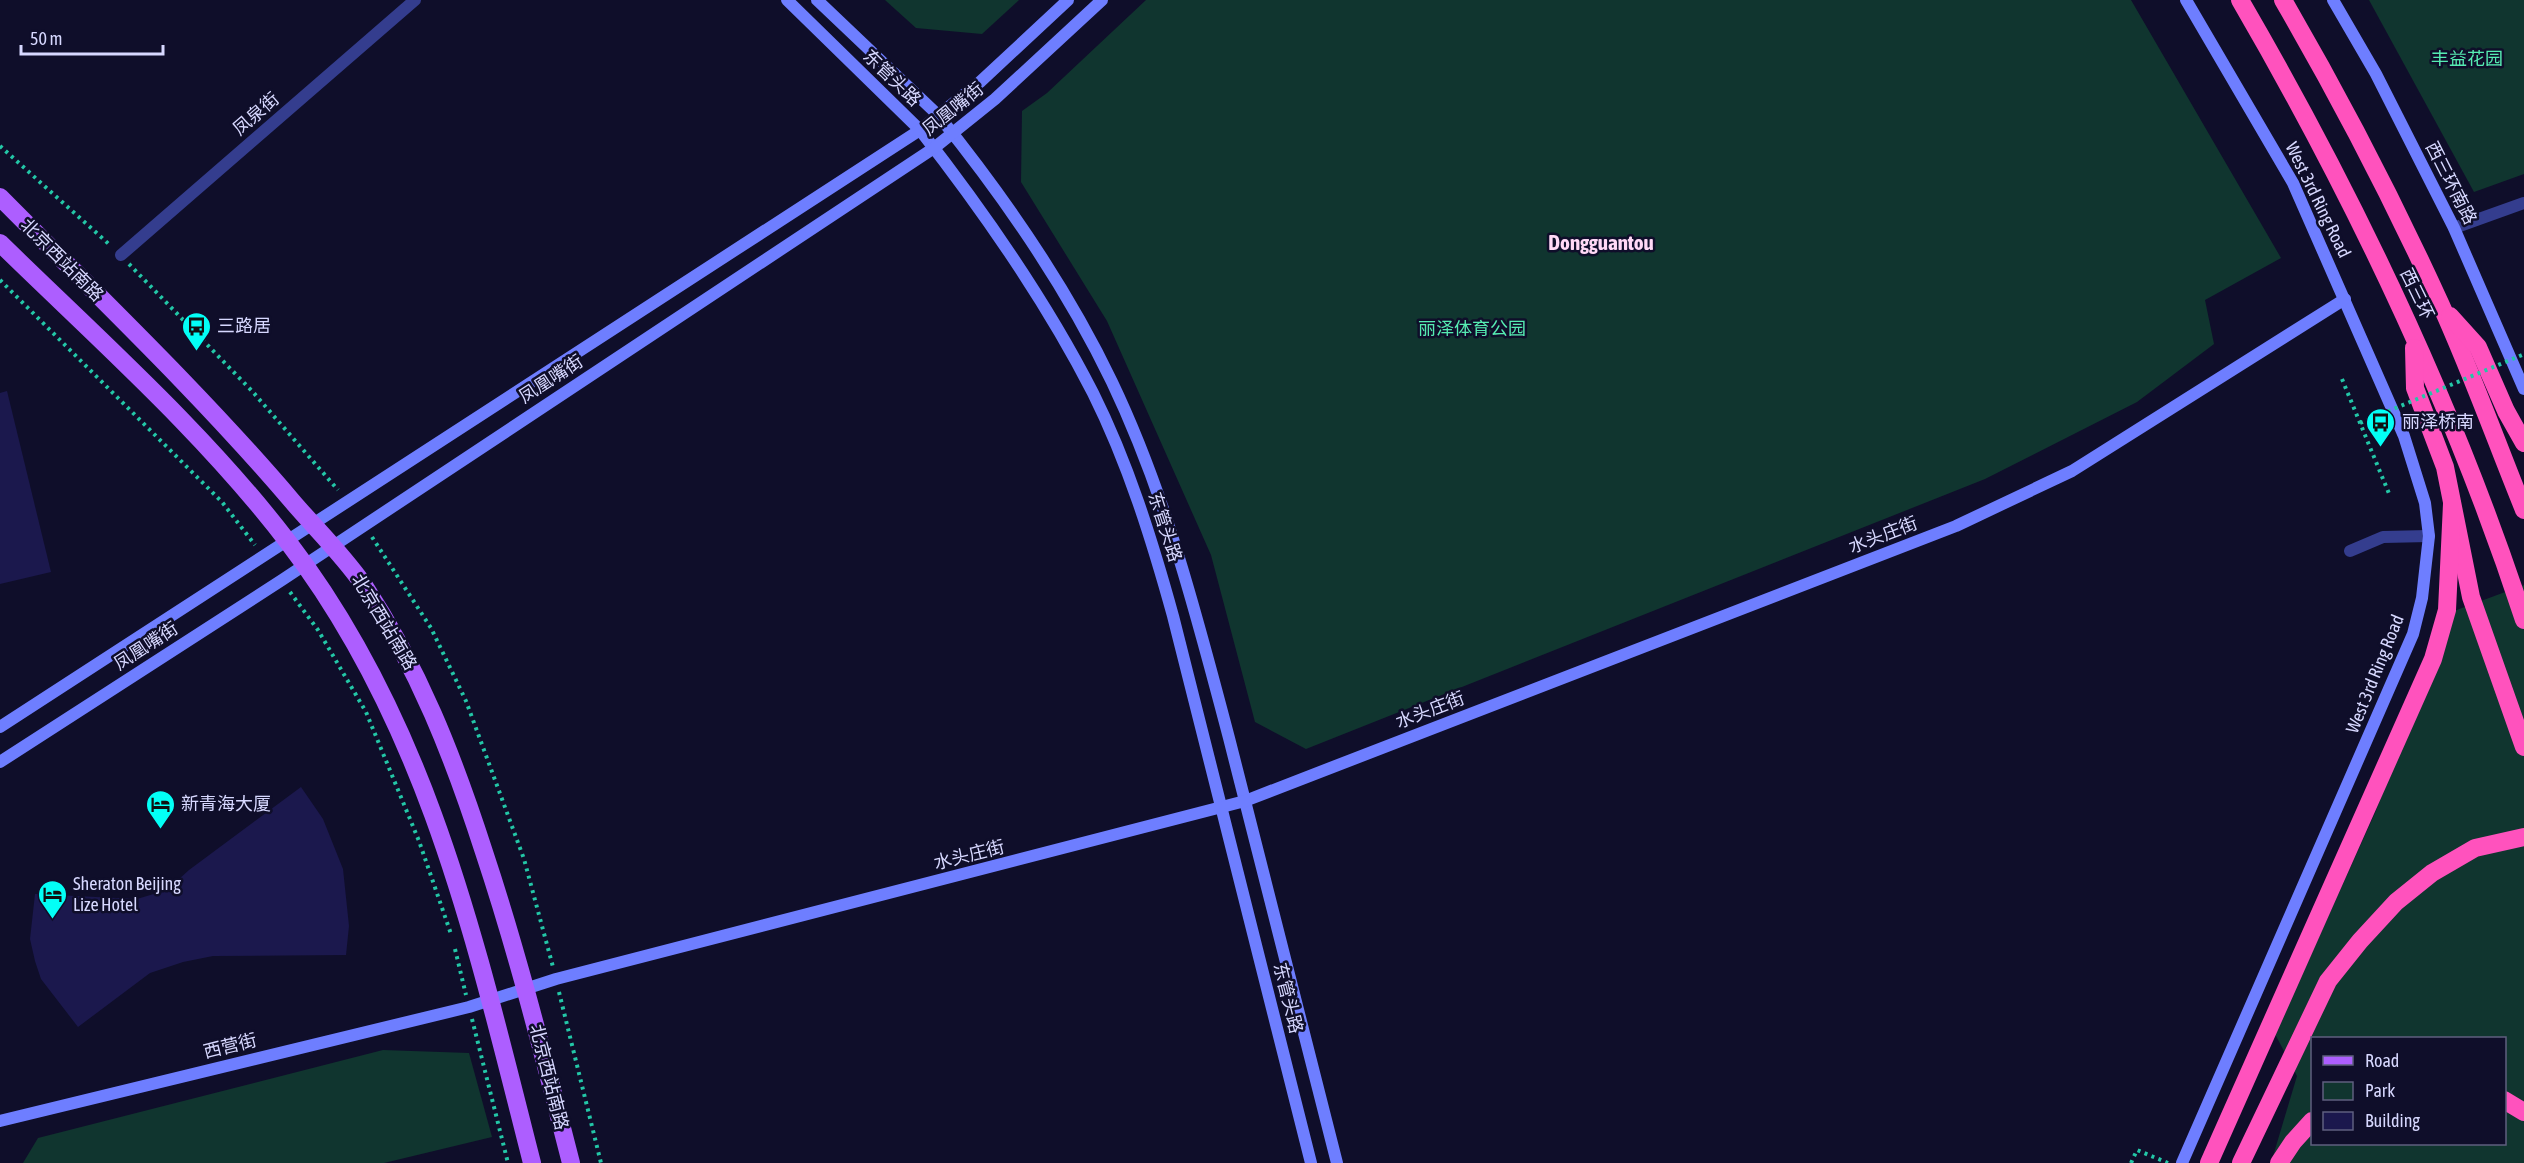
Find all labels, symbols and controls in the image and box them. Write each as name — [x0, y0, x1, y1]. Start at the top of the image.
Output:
scale bar — [21, 18, 164, 56]
text: 50 m — [30, 28, 62, 49]
street label: 东管头路 — [859, 45, 926, 110]
park label: 丰益花园 — [2431, 48, 2503, 69]
street label: 凤凰嘴街 — [918, 78, 987, 139]
street label: 凤泉街 — [228, 88, 283, 139]
street label: 西三环南路 — [2422, 138, 2481, 228]
street label: West 3rd Ring Road — [2281, 139, 2355, 261]
street label: 北京西站南路 — [17, 214, 108, 305]
district label: Dongguantou — [1548, 230, 1654, 254]
street label: 西三环 — [2396, 265, 2439, 323]
bus stop icon: 三路居 — [180, 310, 212, 352]
place label: 三路居 — [217, 315, 271, 336]
park label: 丽泽体育公园 — [1418, 318, 1526, 339]
street label: 凤凰嘴街 — [515, 350, 587, 407]
bus stop icon: 丽泽桥南 — [2365, 406, 2397, 448]
place label: 丽泽桥南 — [2402, 411, 2474, 432]
street label: 东管头路 — [1144, 489, 1187, 564]
street label: 水头庄街 — [1845, 512, 1920, 557]
street label: 北京西站南路 — [348, 570, 421, 673]
street label: West 3rd Ring Road — [2341, 612, 2408, 736]
street label: 凤凰嘴街 — [110, 617, 182, 674]
street label: 水头庄街 — [1392, 687, 1467, 732]
hotel icon: 新青海大厦 — [144, 788, 176, 830]
place label: 新青海大厦 — [181, 793, 271, 814]
street label: 水头庄街 — [931, 836, 1006, 873]
place label: Sheraton Beijing Lize Hotel — [73, 873, 181, 915]
hotel icon: Sheraton Beijing Lize Hotel — [36, 878, 68, 920]
street label: 东管头路 — [1270, 960, 1307, 1035]
street label: 北京西站南路 — [526, 1022, 573, 1132]
street label: 西营街 — [201, 1029, 259, 1062]
legend — [2311, 1037, 2506, 1145]
text: Road — [2365, 1050, 2399, 1071]
text: Park — [2365, 1080, 2395, 1101]
text: Building — [2365, 1110, 2420, 1131]

